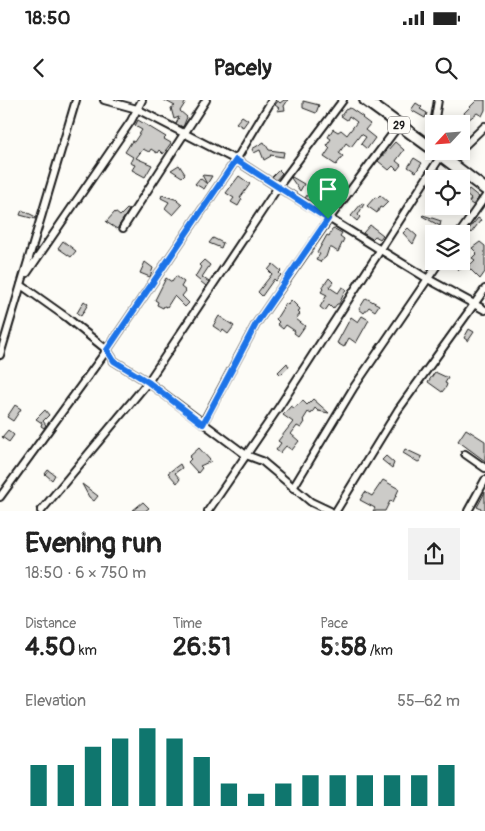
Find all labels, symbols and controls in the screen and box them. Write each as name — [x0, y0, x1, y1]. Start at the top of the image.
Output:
text: 18:50 — [25, 6, 70, 30]
icon: back — [25, 54, 53, 82]
text: Pacely — [213, 54, 272, 82]
icon: search — [432, 54, 460, 82]
north arrow — [425, 115, 470, 160]
map controls — [425, 115, 470, 270]
road number: 29 — [388, 116, 410, 134]
pin — [307, 168, 349, 219]
button: locate — [425, 170, 470, 215]
icon: arrive — [314, 175, 342, 203]
button: layers — [425, 225, 470, 270]
text: Evening run — [25, 526, 162, 561]
button: share — [408, 528, 460, 580]
text: 18:50 · 6 × 750 m — [25, 563, 146, 583]
text: Distance — [25, 615, 76, 632]
text: Time — [173, 615, 202, 632]
text: Pace — [320, 615, 348, 632]
text: 4.50 — [25, 632, 76, 663]
text: 26:51 — [173, 632, 231, 663]
text: 5:58 — [320, 632, 367, 663]
text: km — [76, 642, 97, 659]
text: /km — [367, 642, 393, 659]
text: Elevation — [25, 691, 86, 711]
text: 55–62 m — [397, 691, 460, 711]

